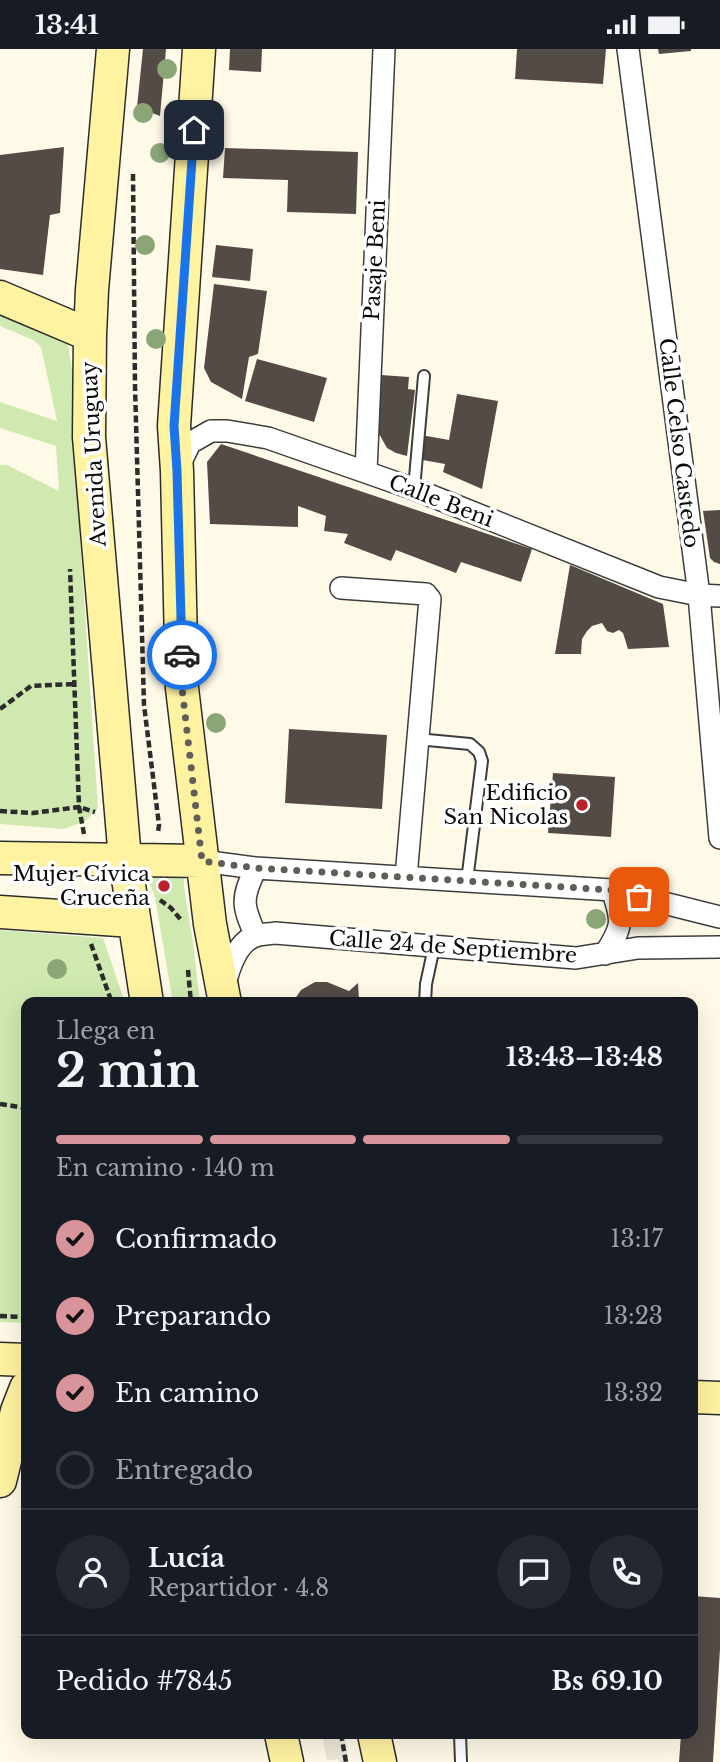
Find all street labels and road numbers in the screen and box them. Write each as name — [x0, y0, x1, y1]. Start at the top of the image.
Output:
street label: Pasaje Beni — [359, 199, 391, 321]
street label: Calle Celso Castedo — [653, 337, 705, 549]
street label: Avenida Uruguay — [76, 360, 112, 548]
street label: Calle Beni — [385, 469, 497, 533]
street label: Calle 24 de Septiembre — [328, 925, 578, 969]

